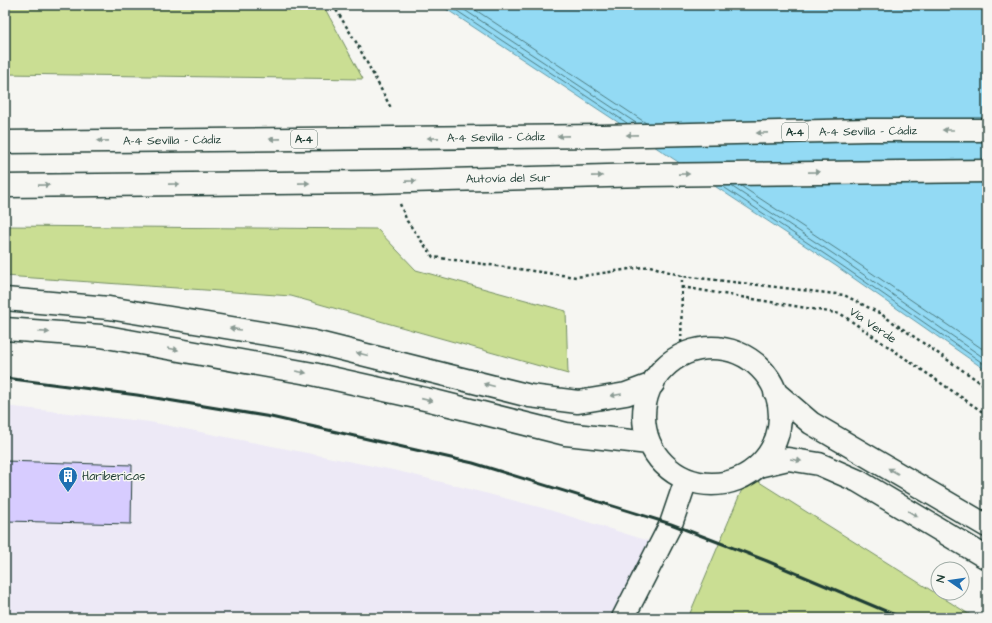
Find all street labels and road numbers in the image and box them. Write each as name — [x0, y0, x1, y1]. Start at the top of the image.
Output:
street label: A-4 Sevilla - Cádiz — [819, 122, 917, 141]
road number: A-4 — [782, 123, 808, 141]
street label: A-4 Sevilla - Cádiz — [447, 128, 545, 147]
road number: A-4 — [291, 130, 317, 148]
street label: A-4 Sevilla - Cádiz — [123, 131, 221, 150]
street label: Autovía del Sur — [466, 169, 551, 188]
street label: Vía Verde — [846, 303, 900, 348]

